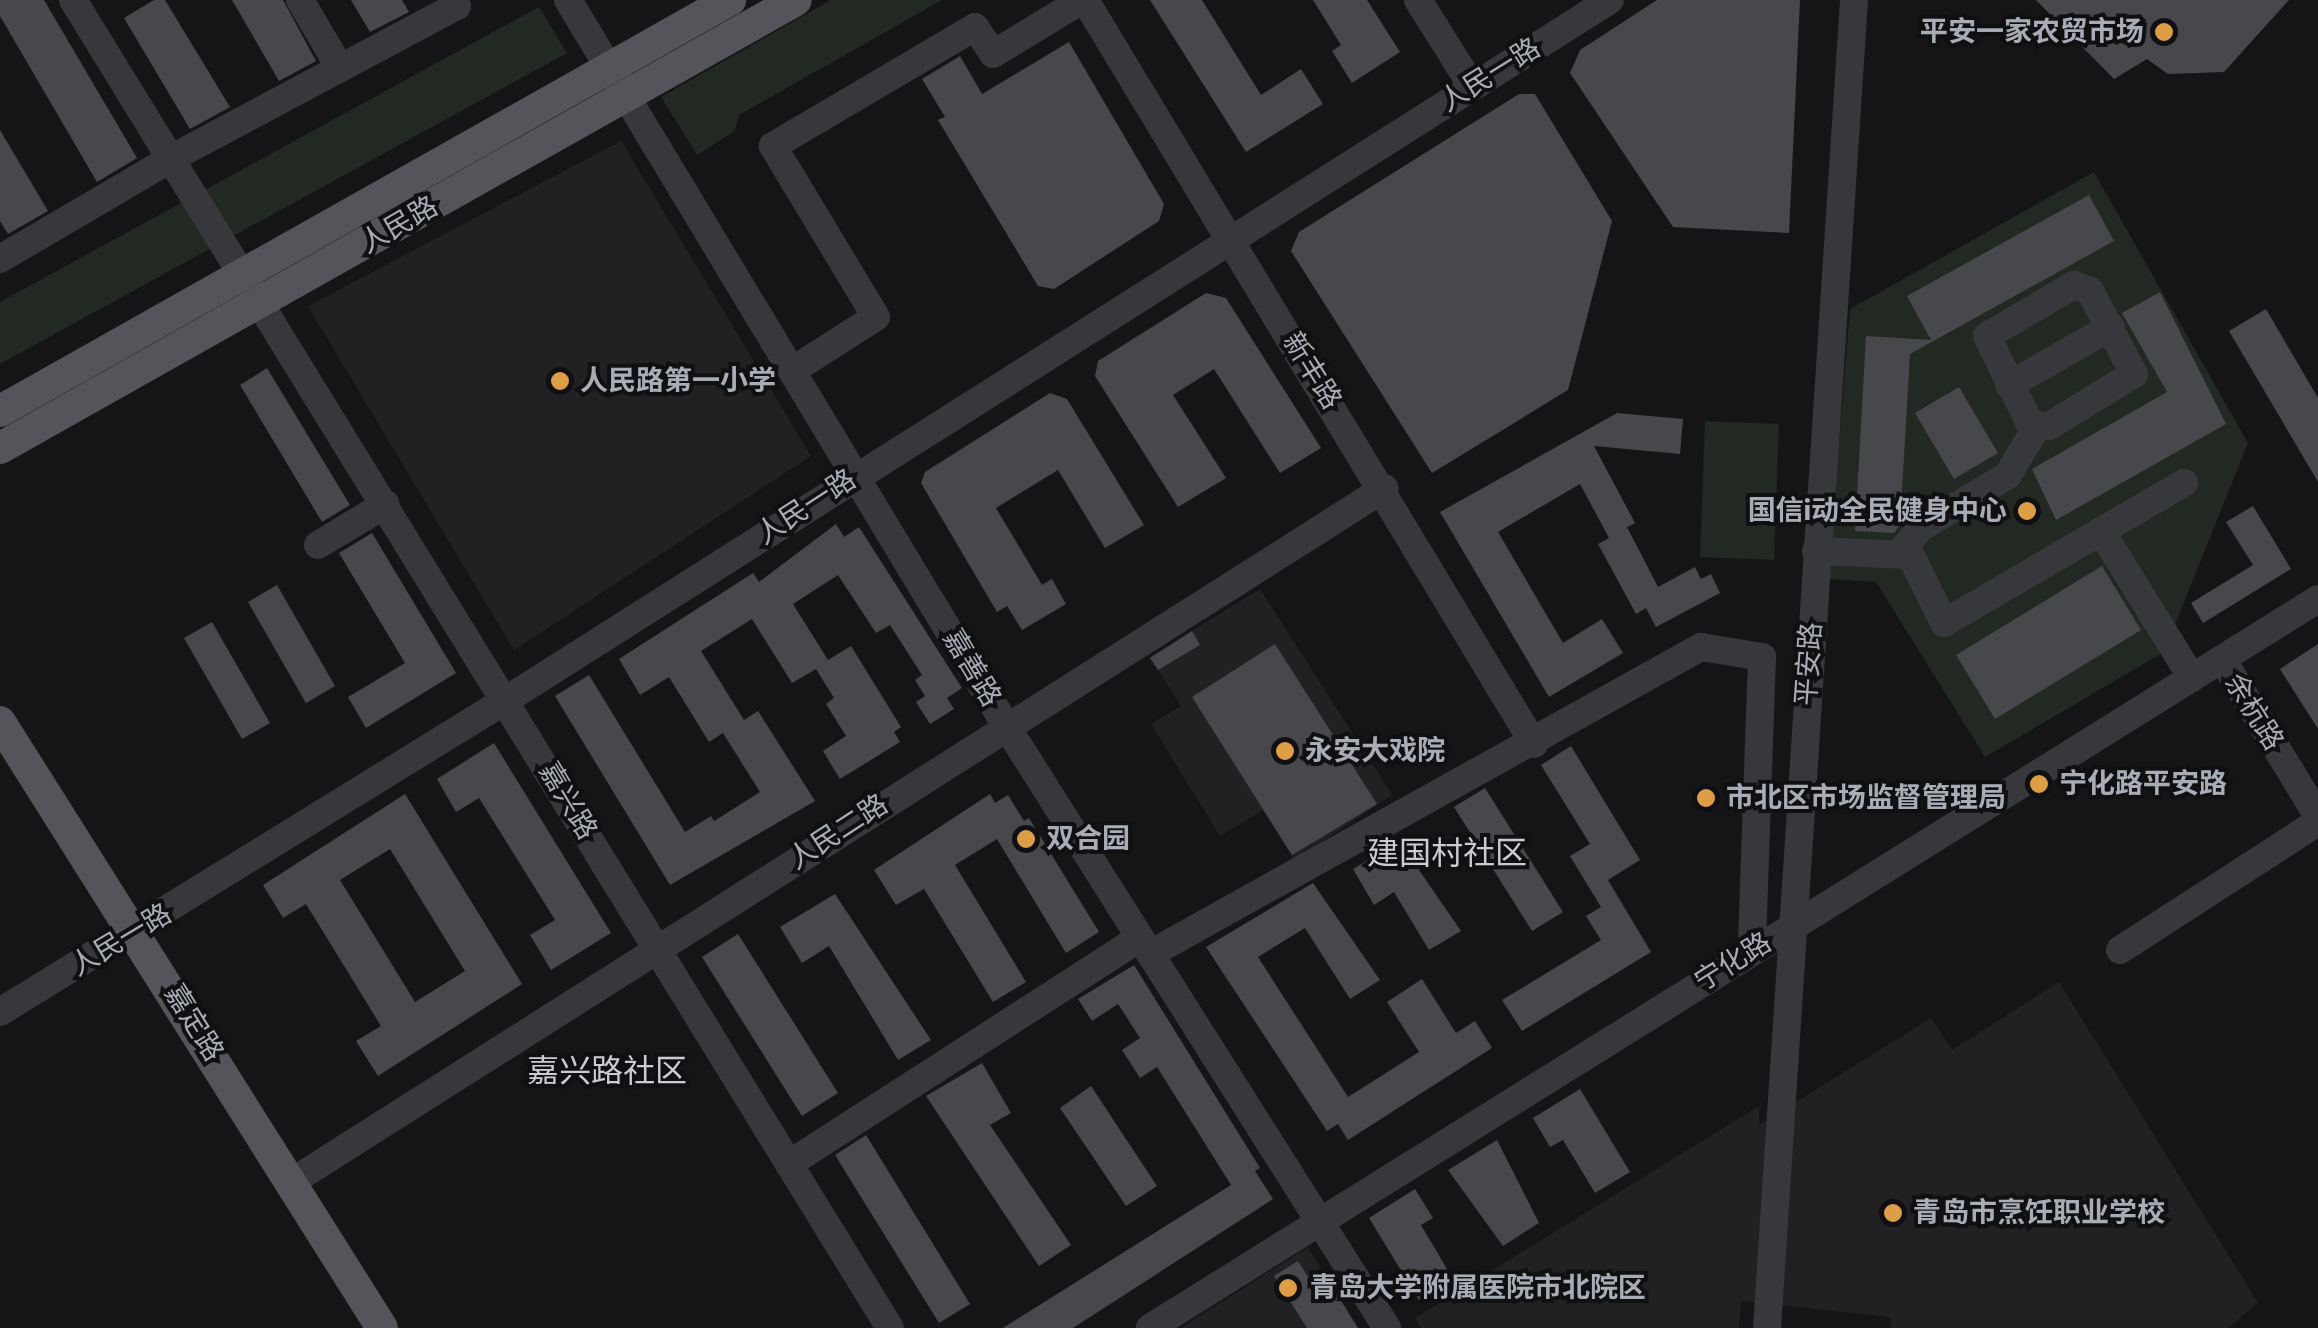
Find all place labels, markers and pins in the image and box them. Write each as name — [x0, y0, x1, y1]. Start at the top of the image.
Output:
place label: 平安一家农贸市场 — [1920, 15, 2144, 49]
marker: 平安一家农贸市场 — [2153, 21, 2175, 43]
place label: 人民路第一小学 — [580, 364, 776, 398]
marker: 人民路第一小学 — [549, 370, 571, 392]
place label: 国信i动全民健身中心 — [1748, 494, 2007, 528]
marker: 国信i动全民健身中心 — [2016, 500, 2038, 522]
place label: 永安大戏院 — [1305, 734, 1445, 768]
marker: 永安大戏院 — [1274, 740, 1296, 762]
place label: 宁化路平安路 — [2059, 767, 2227, 801]
marker: 宁化路平安路 — [2028, 773, 2050, 795]
place label: 市北区市场监督管理局 — [1726, 781, 2006, 815]
marker: 市北区市场监督管理局 — [1695, 787, 1717, 809]
place label: 双合园 — [1046, 822, 1130, 856]
marker: 双合园 — [1015, 828, 1037, 850]
place label: 青岛市烹饪职业学校 — [1913, 1196, 2165, 1230]
marker: 青岛市烹饪职业学校 — [1882, 1202, 1904, 1224]
place label: 青岛大学附属医院市北院区 — [1310, 1271, 1646, 1305]
marker: 青岛大学附属医院市北院区 — [1275, 1275, 1301, 1301]

